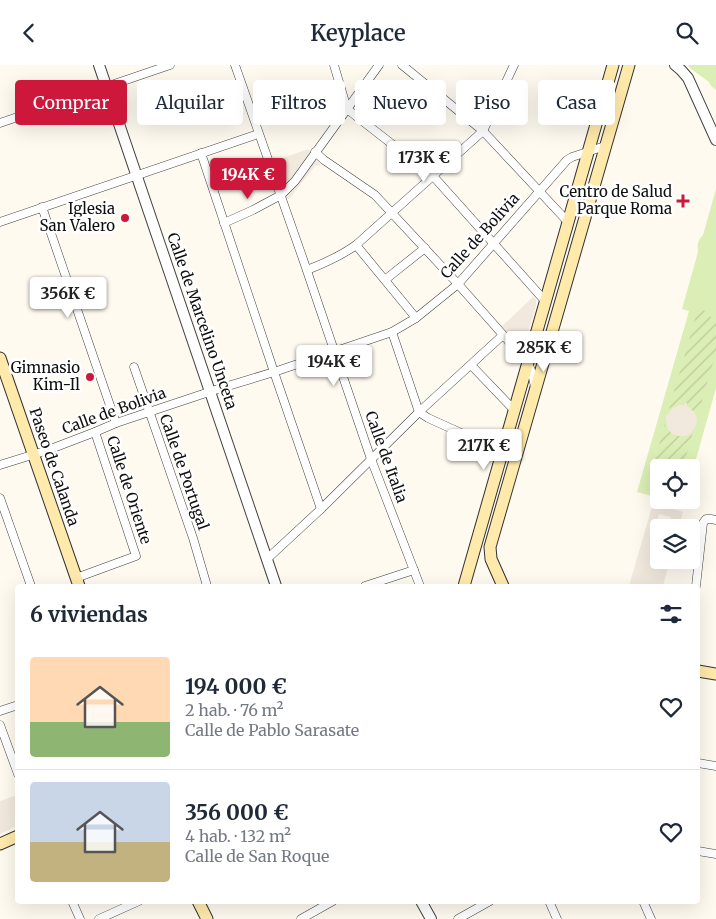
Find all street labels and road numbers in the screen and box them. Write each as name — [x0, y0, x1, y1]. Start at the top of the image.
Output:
street label: Calle de Bolivia — [436, 189, 523, 283]
street label: Calle de Marcelino Unceta — [163, 230, 242, 412]
street label: Calle de Bolivia — [59, 383, 168, 438]
street label: Paseo de Calanda — [25, 405, 84, 528]
street label: Calle de Italia — [361, 408, 412, 505]
street label: Calle de Portugal — [156, 412, 213, 532]
street label: Calle de Oriente — [103, 433, 156, 547]

